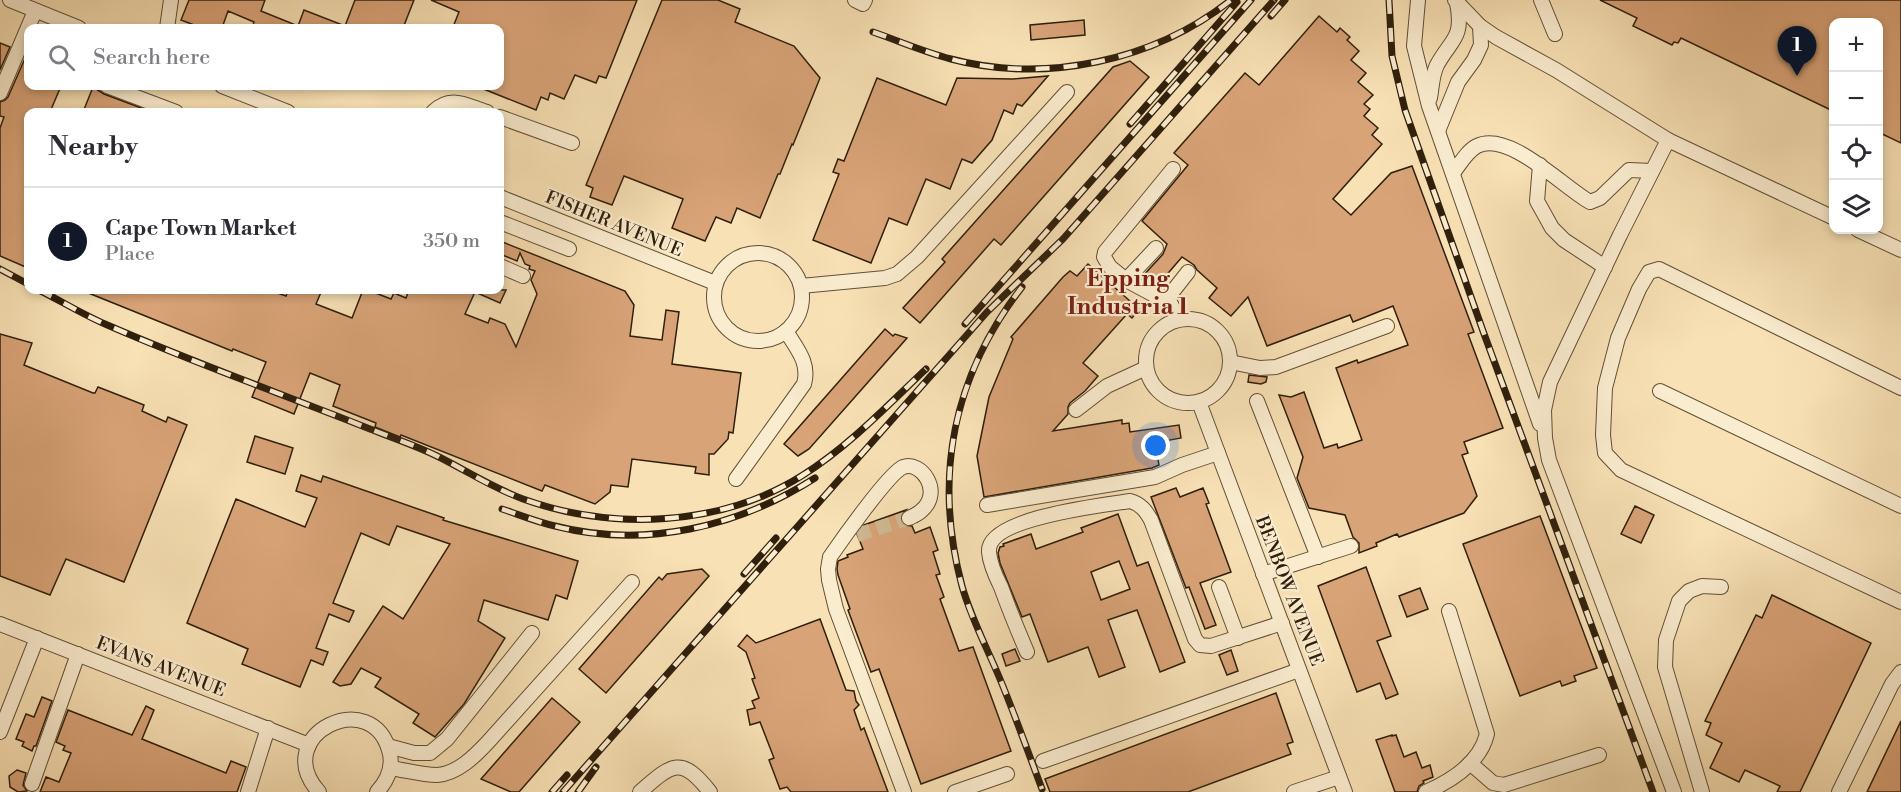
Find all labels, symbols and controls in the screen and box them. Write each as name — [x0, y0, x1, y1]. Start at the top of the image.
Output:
map controls — [1829, 18, 1883, 234]
button: + — [1829, 18, 1883, 72]
search box — [24, 24, 504, 90]
pin: 1 — [1778, 26, 1816, 76]
icon: search — [45, 41, 78, 74]
text: Search here — [93, 44, 210, 71]
button: − — [1829, 72, 1883, 126]
button: locate — [1829, 126, 1883, 180]
text: Nearby — [48, 131, 138, 163]
button: layers — [1829, 180, 1883, 234]
street label: FISHER AVENUE — [542, 186, 686, 262]
text: Cape Town Market — [105, 215, 296, 242]
text: 1 — [63, 229, 72, 254]
text: 350 m — [423, 229, 480, 254]
text: Place — [105, 242, 155, 267]
district label: Epping Industria 1 — [1067, 264, 1189, 322]
your location — [1141, 431, 1170, 460]
street label: BENBOW AVENUE — [1249, 512, 1328, 669]
street label: EVANS AVENUE — [93, 632, 229, 702]

